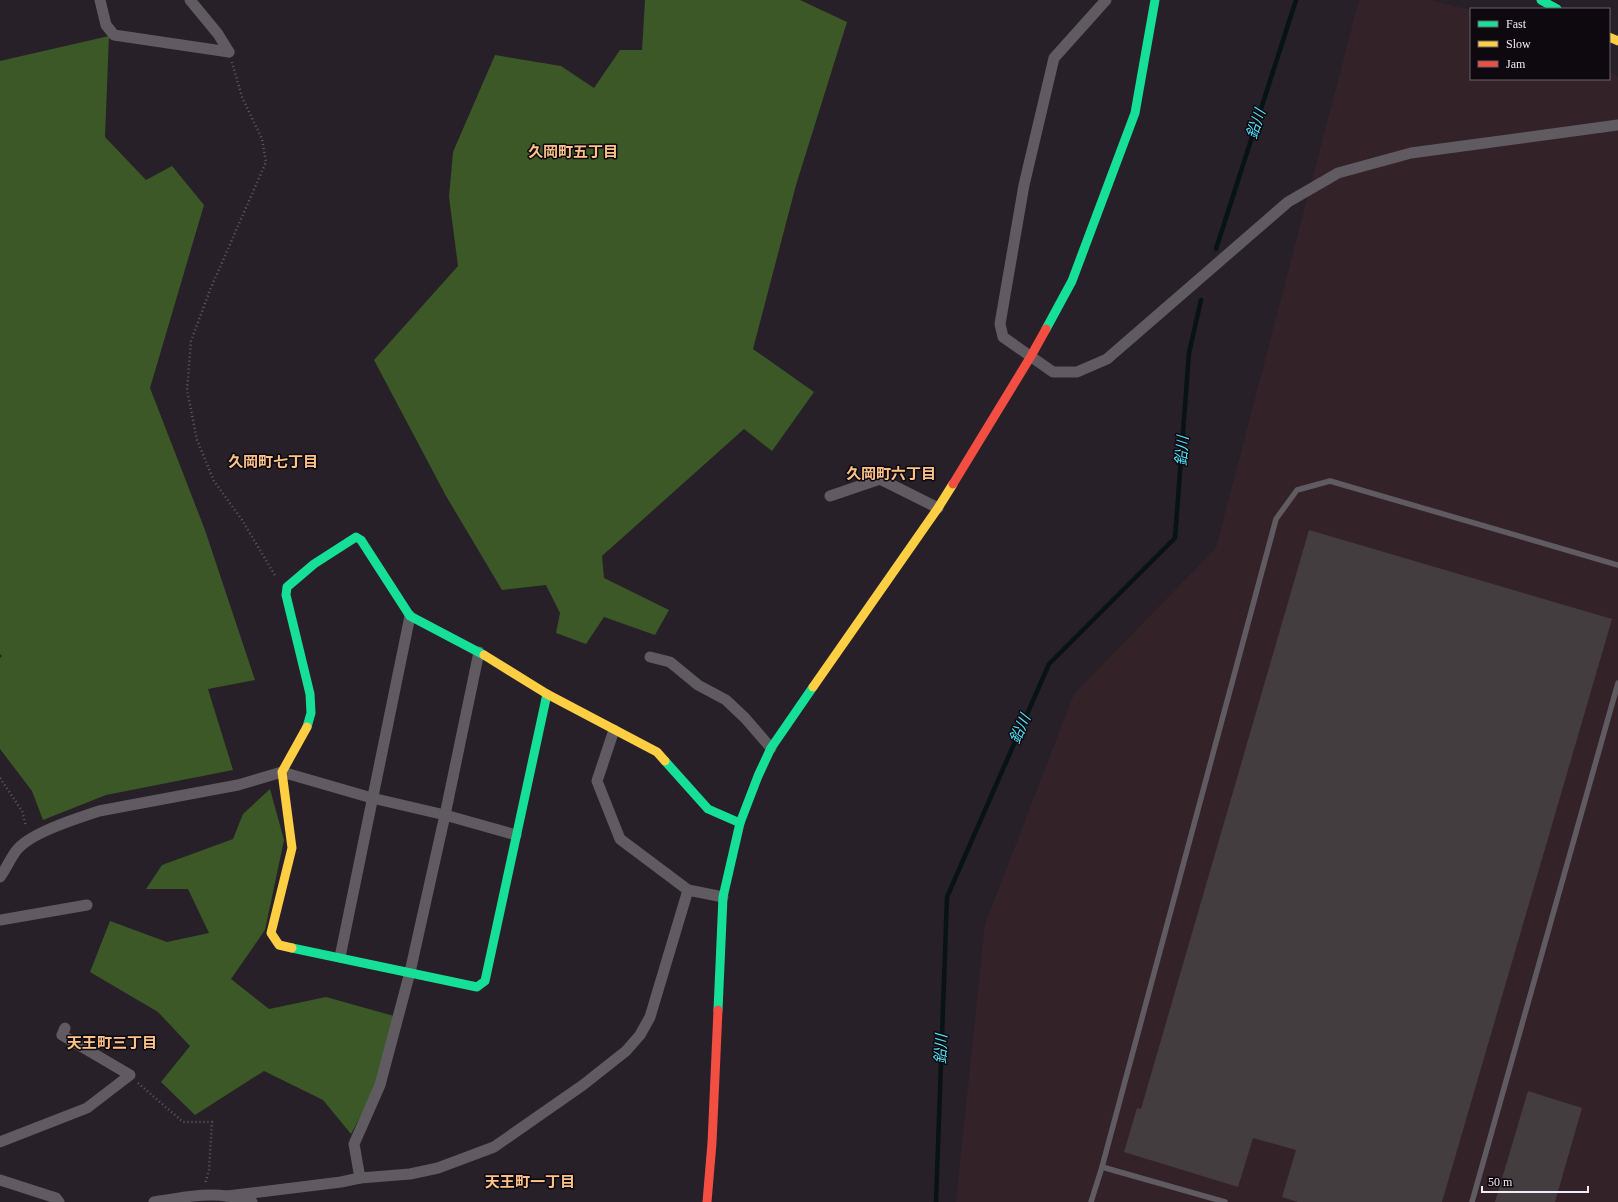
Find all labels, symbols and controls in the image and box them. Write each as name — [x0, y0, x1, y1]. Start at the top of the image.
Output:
legend — [1470, 8, 1610, 80]
text: Fast — [1506, 17, 1527, 31]
text: Slow — [1506, 37, 1531, 51]
text: Jam — [1506, 57, 1526, 71]
water label: 鉛川 — [1244, 105, 1269, 141]
district label: 久岡町五丁目 — [528, 144, 618, 160]
water label: 鉛川 — [1173, 433, 1191, 467]
district label: 久岡町七丁目 — [228, 454, 318, 470]
district label: 久岡町六丁目 — [846, 466, 936, 482]
water label: 鉛川 — [1007, 710, 1034, 746]
water label: 鉛川 — [932, 1032, 950, 1064]
district label: 天王町三丁目 — [67, 1035, 157, 1051]
scale bar — [1482, 1168, 1588, 1194]
district label: 天王町一丁目 — [485, 1174, 575, 1190]
text: 50 m — [1488, 1175, 1513, 1189]

